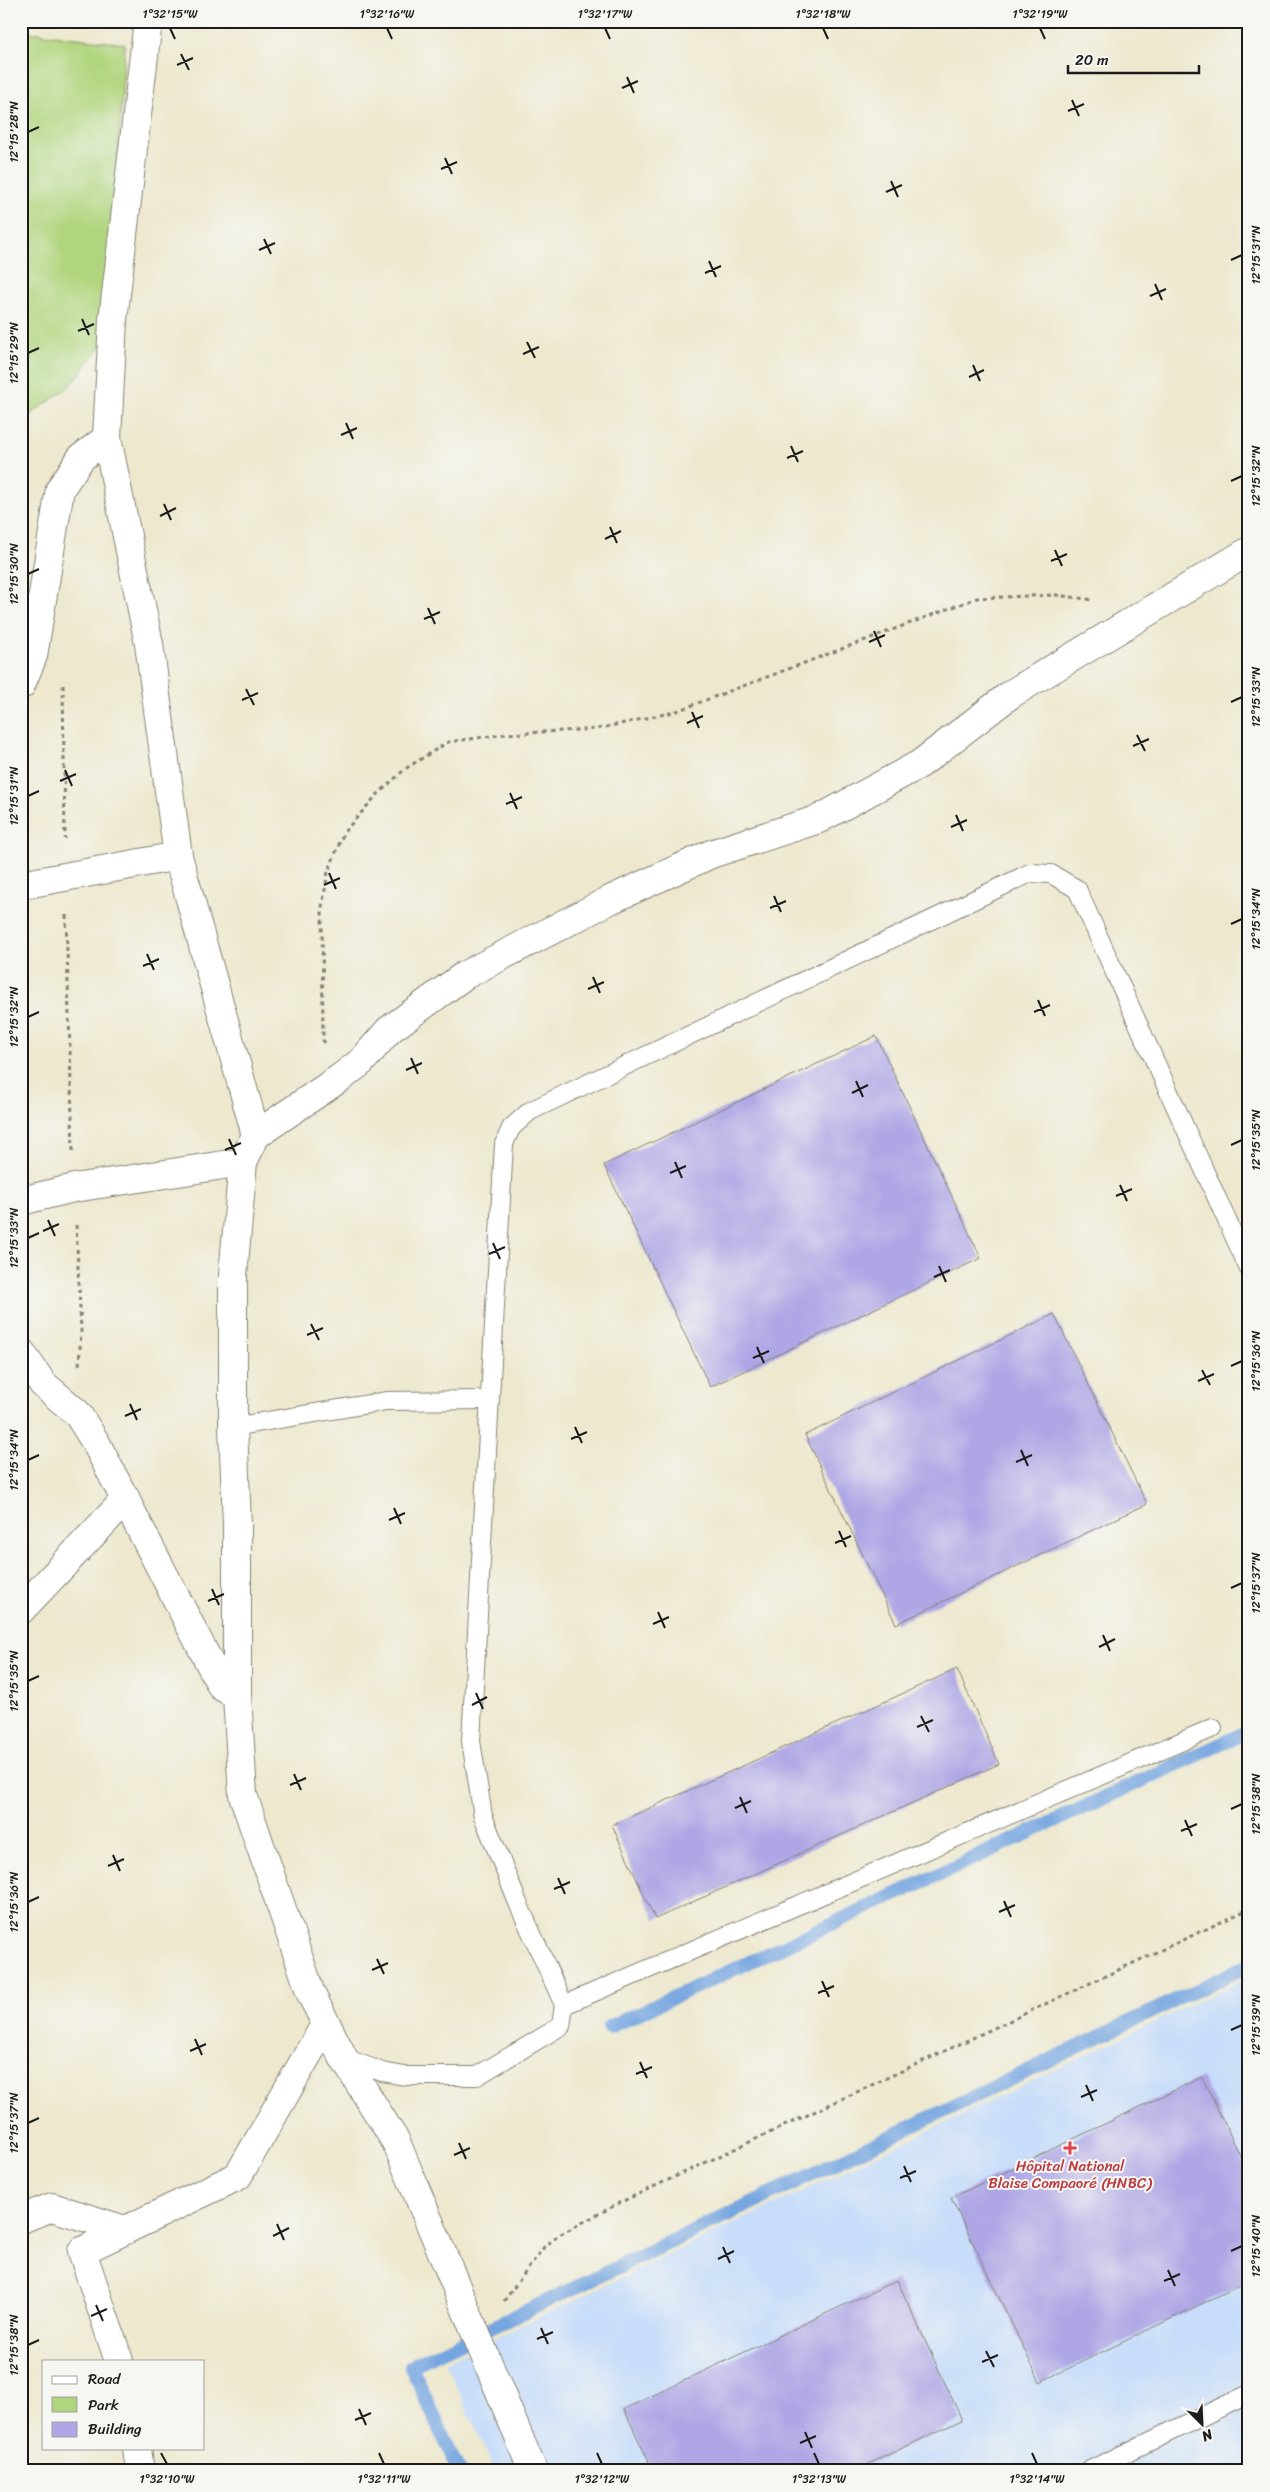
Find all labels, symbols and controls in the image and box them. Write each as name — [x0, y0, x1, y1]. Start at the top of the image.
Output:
text: 1°32'15"W — [143, 3, 198, 25]
text: 1°32'16"W — [360, 3, 415, 25]
text: 1°32'17"W — [578, 3, 633, 25]
text: 1°32'18"W — [796, 3, 851, 25]
text: 1°32'19"W — [1012, 3, 1068, 25]
scale bar — [1068, 42, 1199, 74]
text: 20 m — [1075, 47, 1109, 73]
text: 12°15'28"N — [3, 101, 25, 163]
text: 12°15'31"N — [1245, 225, 1267, 285]
text: 12°15'29"N — [3, 321, 25, 384]
text: 12°15'32"N — [1245, 445, 1267, 506]
text: 12°15'30"N — [3, 543, 25, 605]
text: 12°15'33"N — [1245, 666, 1267, 727]
text: 12°15'31"N — [3, 766, 25, 826]
text: 12°15'34"N — [1245, 888, 1267, 950]
text: 12°15'32"N — [3, 986, 25, 1047]
text: 12°15'35"N — [1245, 1109, 1267, 1171]
text: 12°15'33"N — [3, 1207, 25, 1268]
text: 12°15'36"N — [1245, 1330, 1267, 1391]
text: 12°15'34"N — [3, 1429, 25, 1491]
text: 12°15'37"N — [1245, 1552, 1267, 1613]
text: 12°15'35"N — [3, 1650, 25, 1712]
text: 12°15'38"N — [1245, 1773, 1267, 1835]
text: 12°15'36"N — [3, 1871, 25, 1932]
text: 12°15'39"N — [1245, 1994, 1267, 2056]
text: 12°15'37"N — [3, 2092, 25, 2153]
marker: Hôpital National Blaise Compaoré (HNBC) — [1063, 2141, 1077, 2155]
place label: Hôpital National Blaise Compaoré (HNBC) — [988, 2153, 1152, 2196]
text: 12°15'40"N — [1245, 2214, 1267, 2277]
text: 12°15'38"N — [3, 2314, 25, 2376]
legend — [42, 2360, 205, 2450]
text: Road — [88, 2366, 121, 2392]
text: Park — [88, 2392, 119, 2418]
north arrow — [1178, 2400, 1228, 2450]
text: Building — [88, 2416, 142, 2442]
text: N — [1197, 2422, 1218, 2449]
text: 1°32'10"W — [139, 2468, 195, 2490]
text: 1°32'11"W — [358, 2468, 411, 2490]
text: 1°32'12"W — [575, 2468, 630, 2490]
text: 1°32'13"W — [792, 2468, 847, 2490]
text: 1°32'14"W — [1009, 2468, 1065, 2490]

